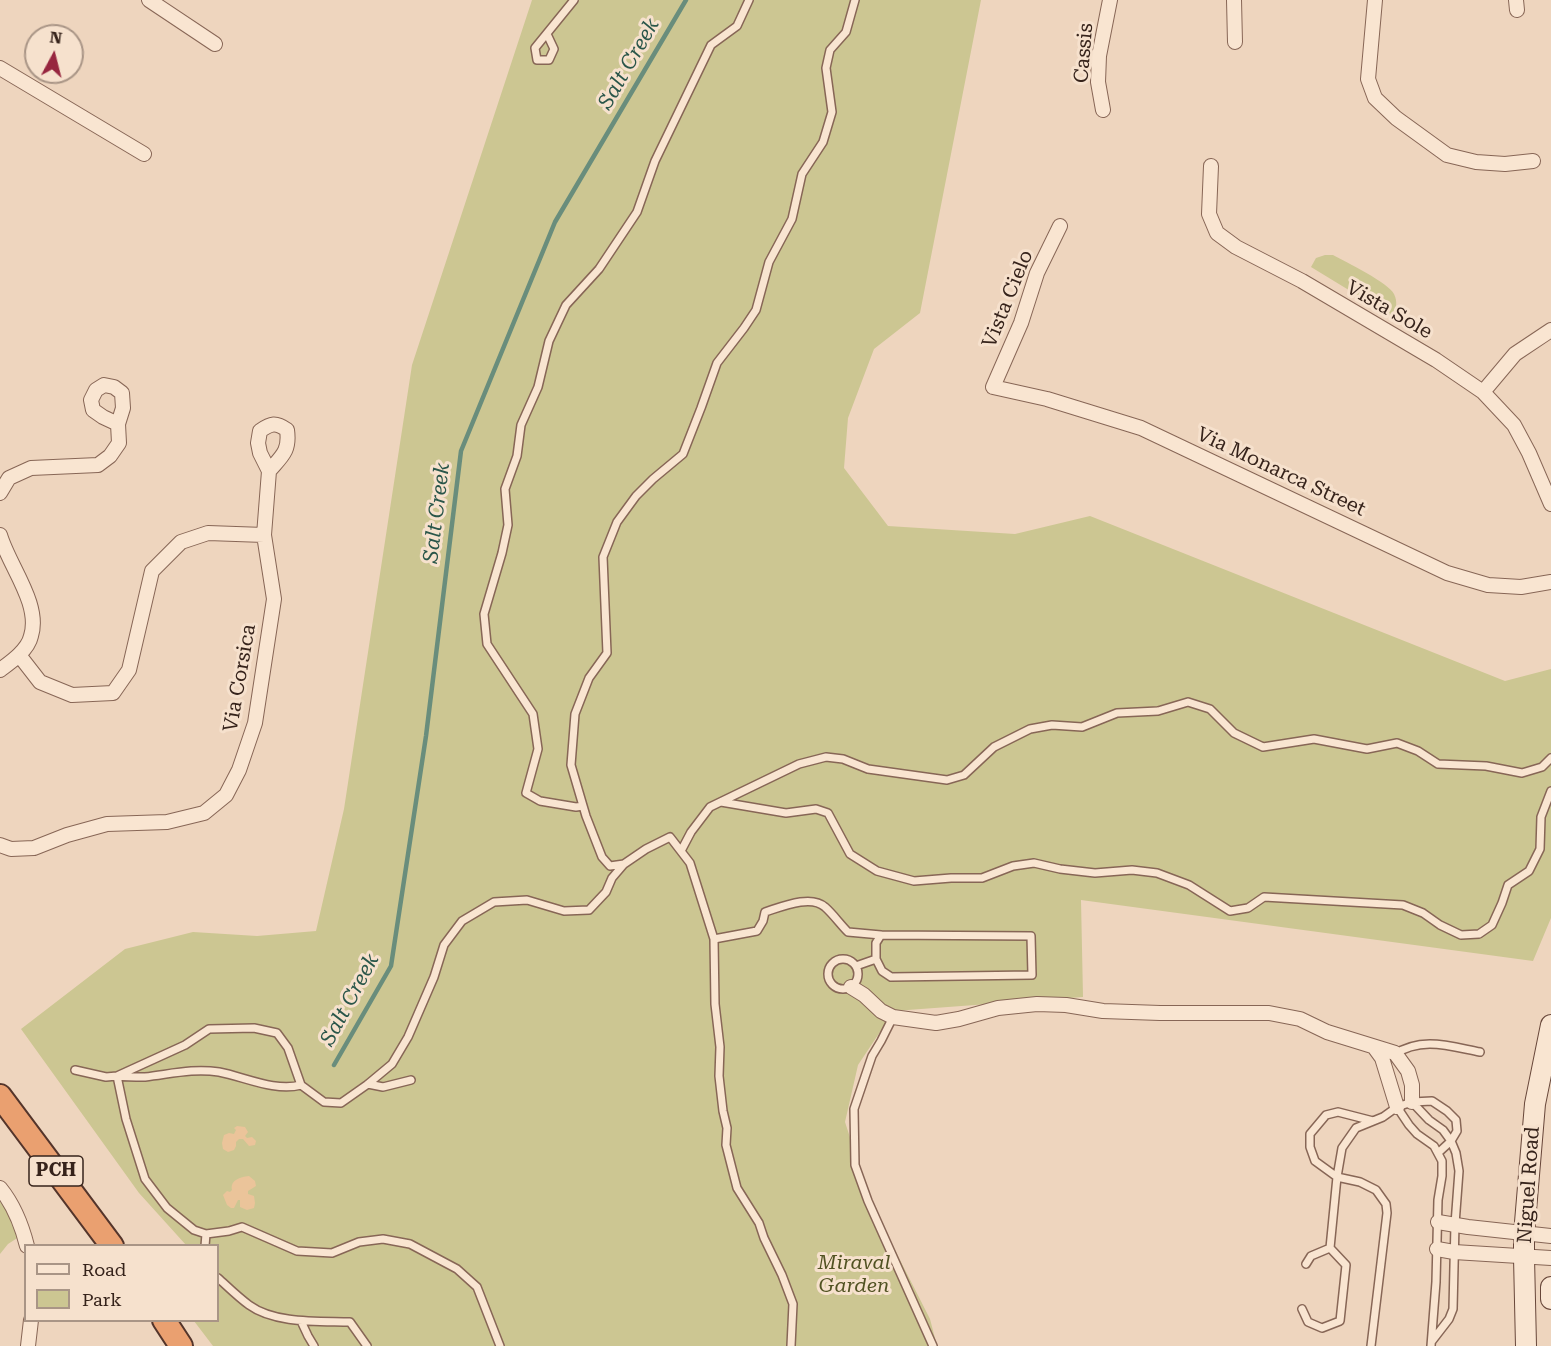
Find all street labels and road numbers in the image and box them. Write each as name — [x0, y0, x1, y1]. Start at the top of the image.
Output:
street label: Cassis — [1069, 22, 1099, 84]
street label: Vista Cielo — [978, 247, 1038, 351]
street label: Vista Sole — [1342, 276, 1436, 344]
street label: Via Monarca Street — [1193, 422, 1369, 522]
street label: Via Corsica — [219, 622, 261, 734]
street label: Niguel Road — [1513, 1126, 1545, 1244]
road number: PCH — [29, 1156, 83, 1186]

